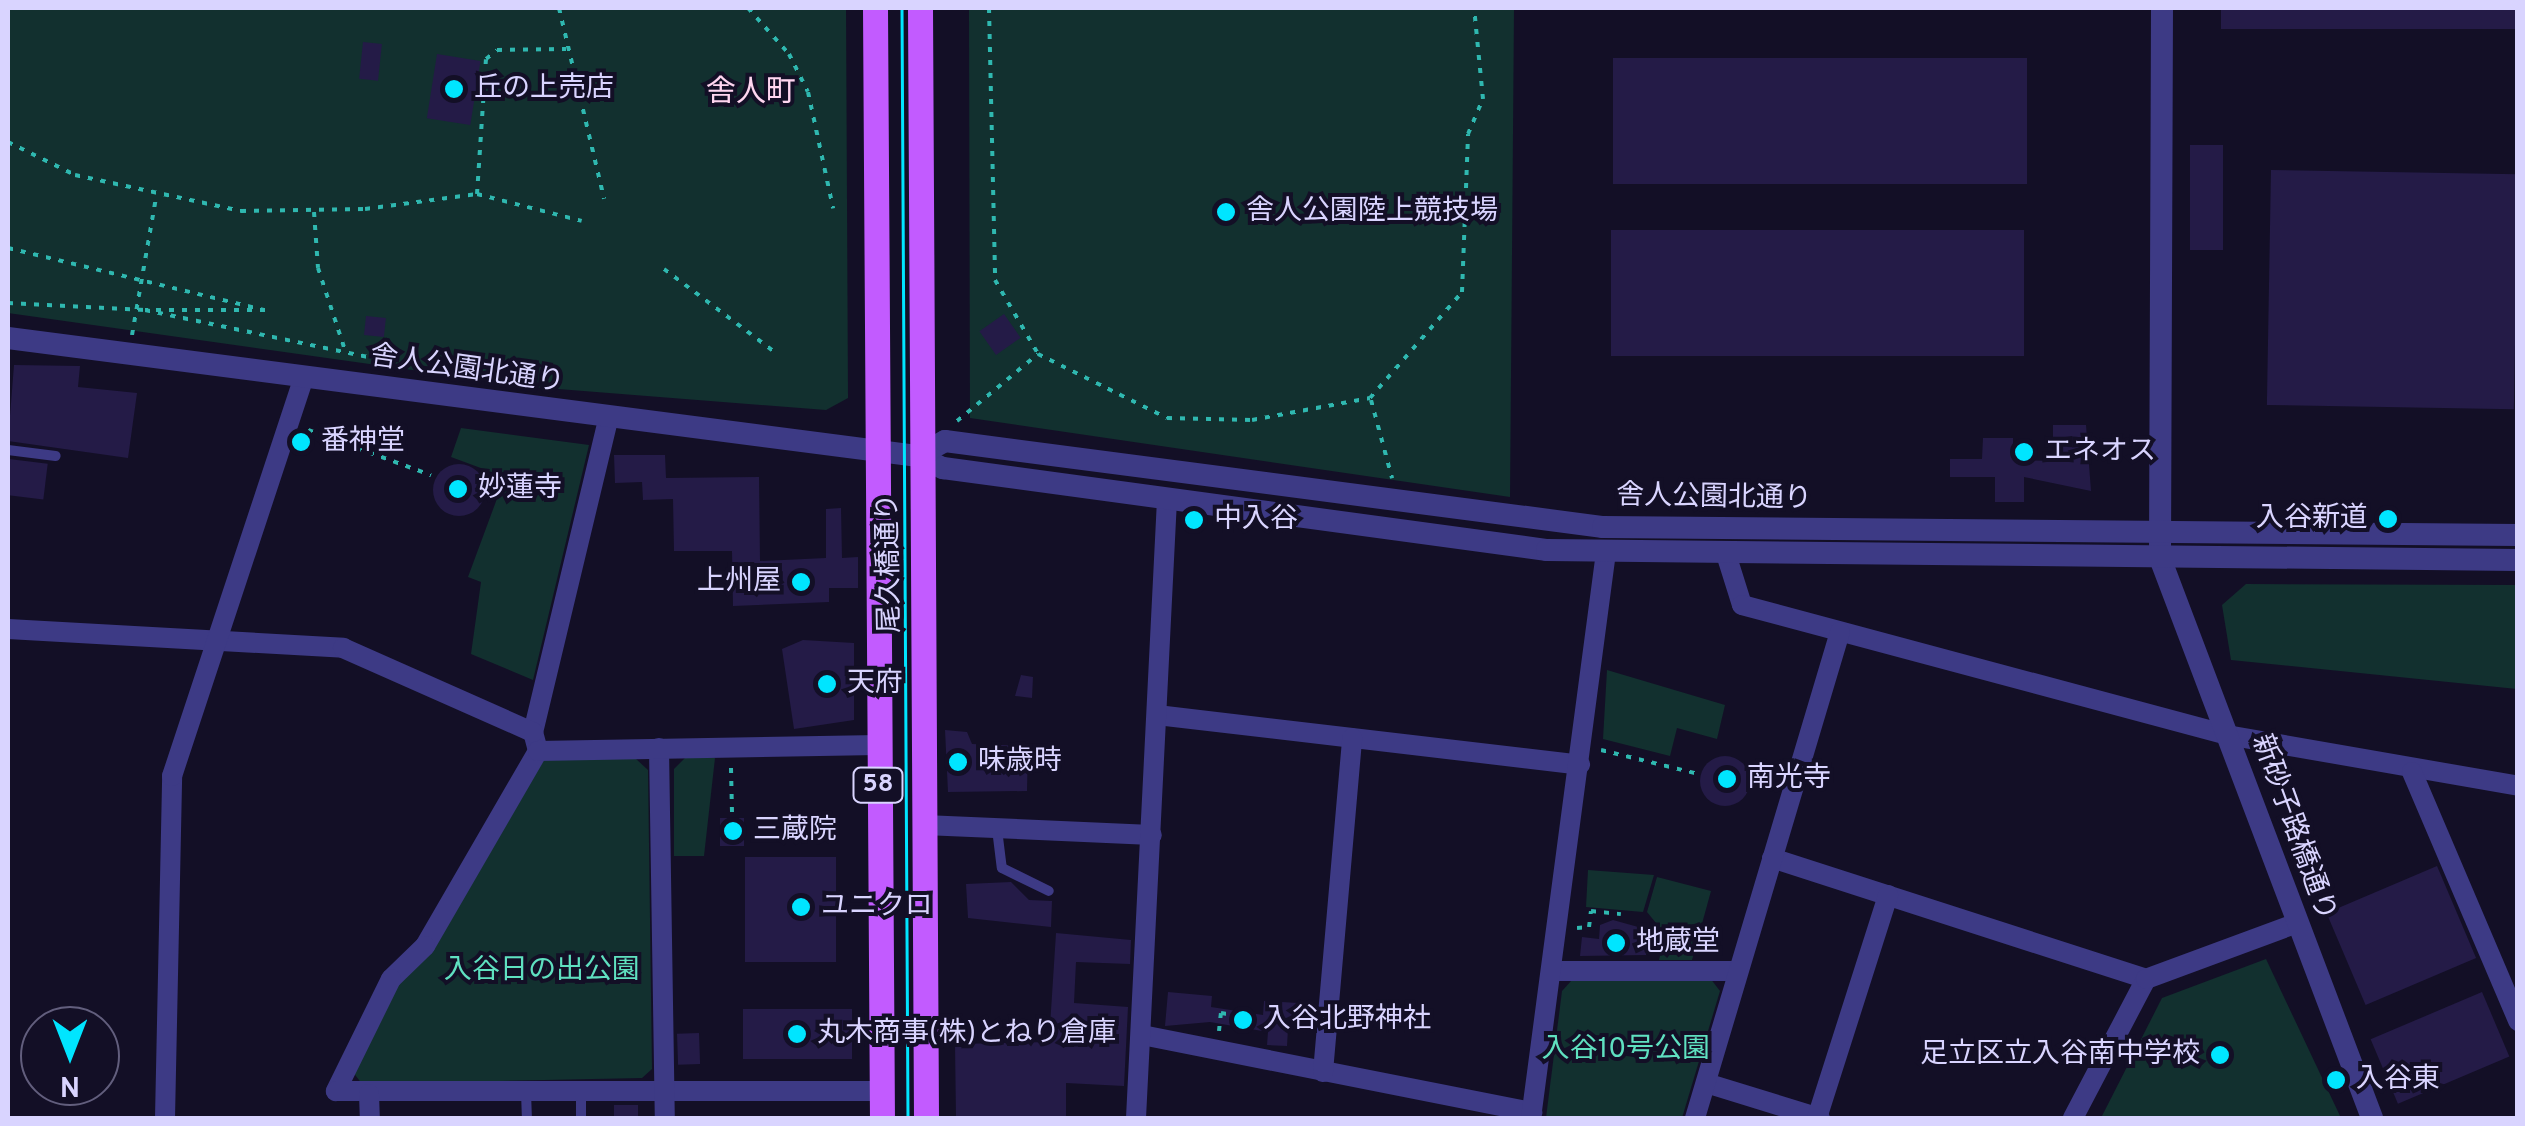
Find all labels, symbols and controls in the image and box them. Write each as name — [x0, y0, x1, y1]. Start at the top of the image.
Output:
place label: 丘の上売店 — [474, 72, 614, 106]
district label: 舎人町 — [706, 76, 796, 112]
marker: 丘の上売店 — [443, 78, 465, 100]
place label: 舎人公園陸上競技場 — [1246, 195, 1498, 229]
marker: 舎人公園陸上競技場 — [1215, 201, 1237, 223]
street label: 舎人公園北通り — [368, 340, 566, 400]
place label: 番神堂 — [321, 425, 405, 459]
marker: 番神堂 — [290, 431, 312, 453]
place label: エネオス — [2044, 435, 2156, 469]
marker: エネオス — [2013, 441, 2035, 463]
place label: 妙蓮寺 — [478, 472, 562, 506]
marker: 妙蓮寺 — [447, 478, 469, 500]
street label: 舎人公園北通り — [1616, 479, 1812, 517]
street label: 尾久橋通り — [872, 493, 908, 633]
place label: 入谷新道 — [2256, 502, 2368, 536]
place label: 中入谷 — [1214, 503, 1298, 537]
marker: 入谷新道 — [2377, 508, 2399, 530]
marker: 中入谷 — [1183, 509, 1205, 531]
place label: 上州屋 — [697, 565, 781, 599]
marker: 上州屋 — [790, 571, 812, 593]
place label: 天府 — [847, 667, 903, 701]
marker: 天府 — [816, 673, 838, 695]
street label: 新砂子路橋通り — [2244, 730, 2342, 926]
place label: 味歳時 — [978, 745, 1062, 779]
marker: 味歳時 — [947, 751, 969, 773]
place label: 南光寺 — [1747, 762, 1831, 796]
road number: 58 — [850, 765, 906, 805]
marker: 南光寺 — [1716, 768, 1738, 790]
place label: 三蔵院 — [753, 814, 837, 848]
marker: 三蔵院 — [722, 820, 744, 842]
place label: ユニクロ — [821, 890, 933, 924]
marker: ユニクロ — [790, 896, 812, 918]
place label: 地蔵堂 — [1636, 926, 1720, 960]
marker: 地蔵堂 — [1605, 932, 1627, 954]
park label: 入谷日の出公園 — [444, 954, 640, 988]
place label: 入谷北野神社 — [1263, 1003, 1431, 1037]
north arrow — [20, 1006, 120, 1106]
marker: 入谷北野神社 — [1232, 1009, 1254, 1031]
place label: 丸木商事(株)とねり倉庫 — [817, 1017, 1116, 1051]
marker: 丸木商事(株)とねり倉庫 — [786, 1023, 808, 1045]
park label: 入谷10号公園 — [1542, 1033, 1710, 1067]
place label: 足立区立入谷南中学校 — [1920, 1038, 2200, 1072]
marker: 足立区立入谷南中学校 — [2209, 1044, 2231, 1066]
place label: 入谷東 — [2356, 1063, 2440, 1097]
text: N — [60, 1066, 80, 1102]
marker: 入谷東 — [2325, 1069, 2347, 1091]

